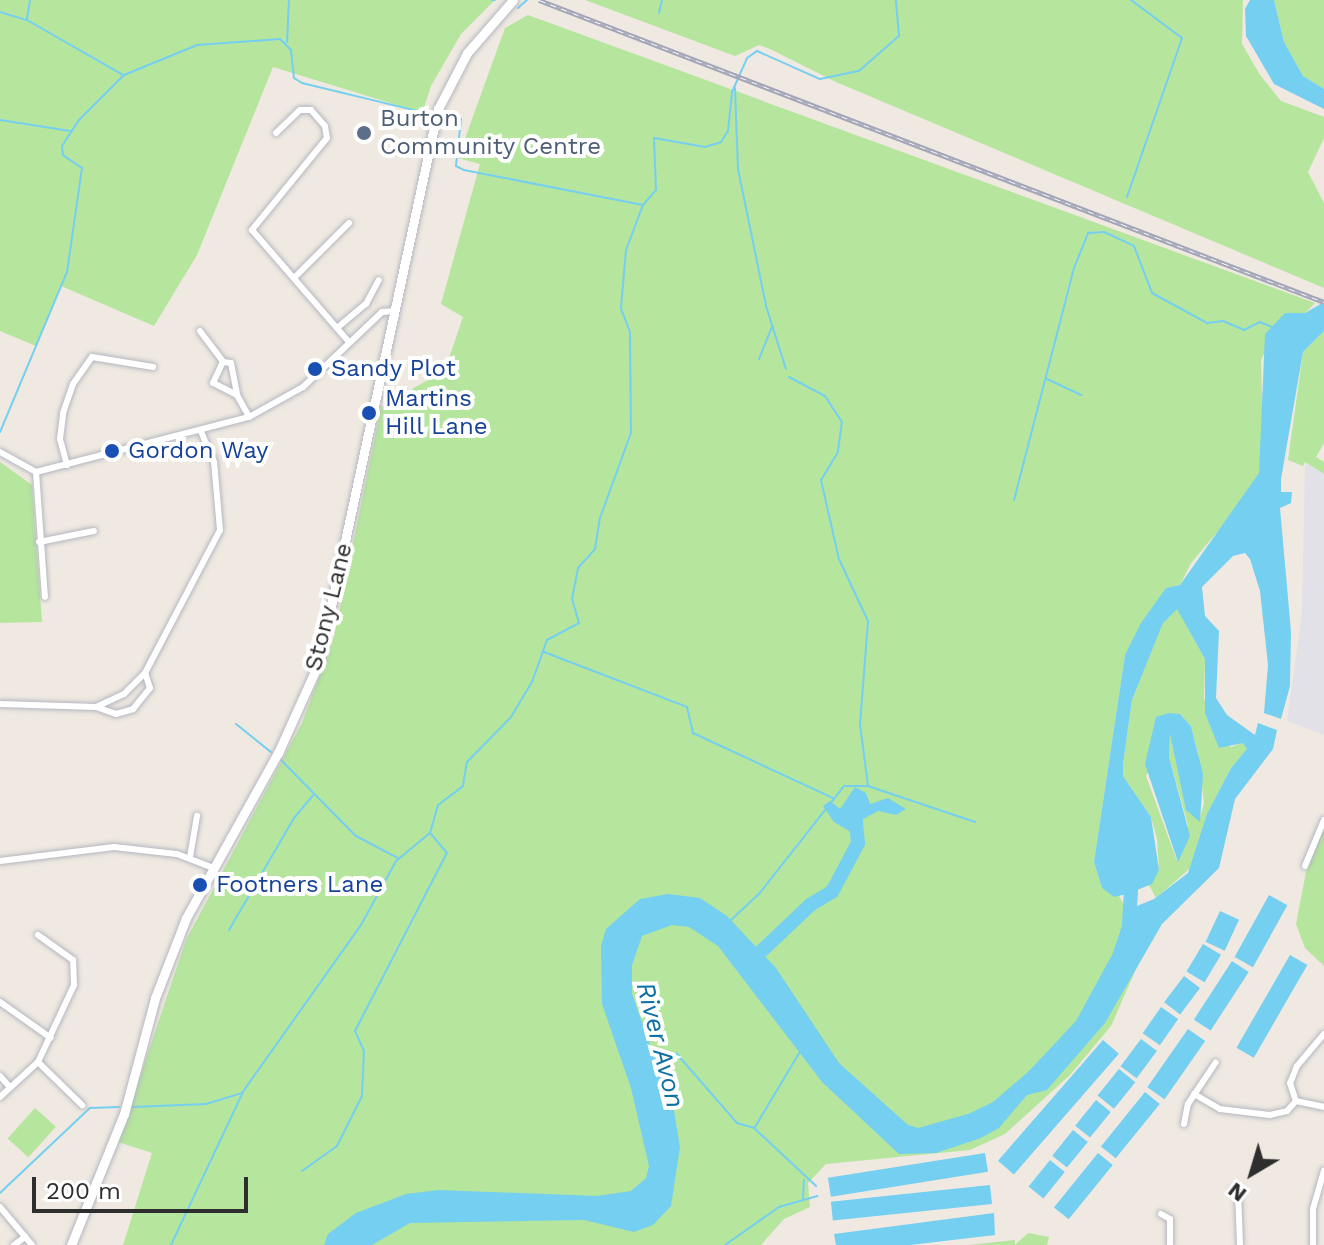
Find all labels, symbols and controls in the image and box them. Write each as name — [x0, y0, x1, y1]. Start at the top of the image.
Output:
place label: Burton Community Centre — [380, 105, 602, 161]
marker: Burton Community Centre — [355, 124, 373, 142]
place label: Sandy Plot — [331, 355, 456, 383]
marker: Sandy Plot — [306, 360, 324, 378]
place label: Martins Hill Lane — [385, 385, 489, 441]
marker: Martins Hill Lane — [360, 404, 378, 422]
place label: Gordon Way — [128, 437, 269, 465]
marker: Gordon Way — [103, 442, 121, 460]
street label: Stony Lane — [299, 540, 359, 674]
place label: Footners Lane — [216, 871, 383, 899]
marker: Footners Lane — [191, 876, 209, 894]
water label: River Avon — [629, 978, 691, 1112]
north arrow — [1212, 1133, 1292, 1213]
scale bar — [36, 1161, 252, 1211]
text: 200 m — [46, 1177, 121, 1205]
text: N — [1223, 1177, 1251, 1207]

